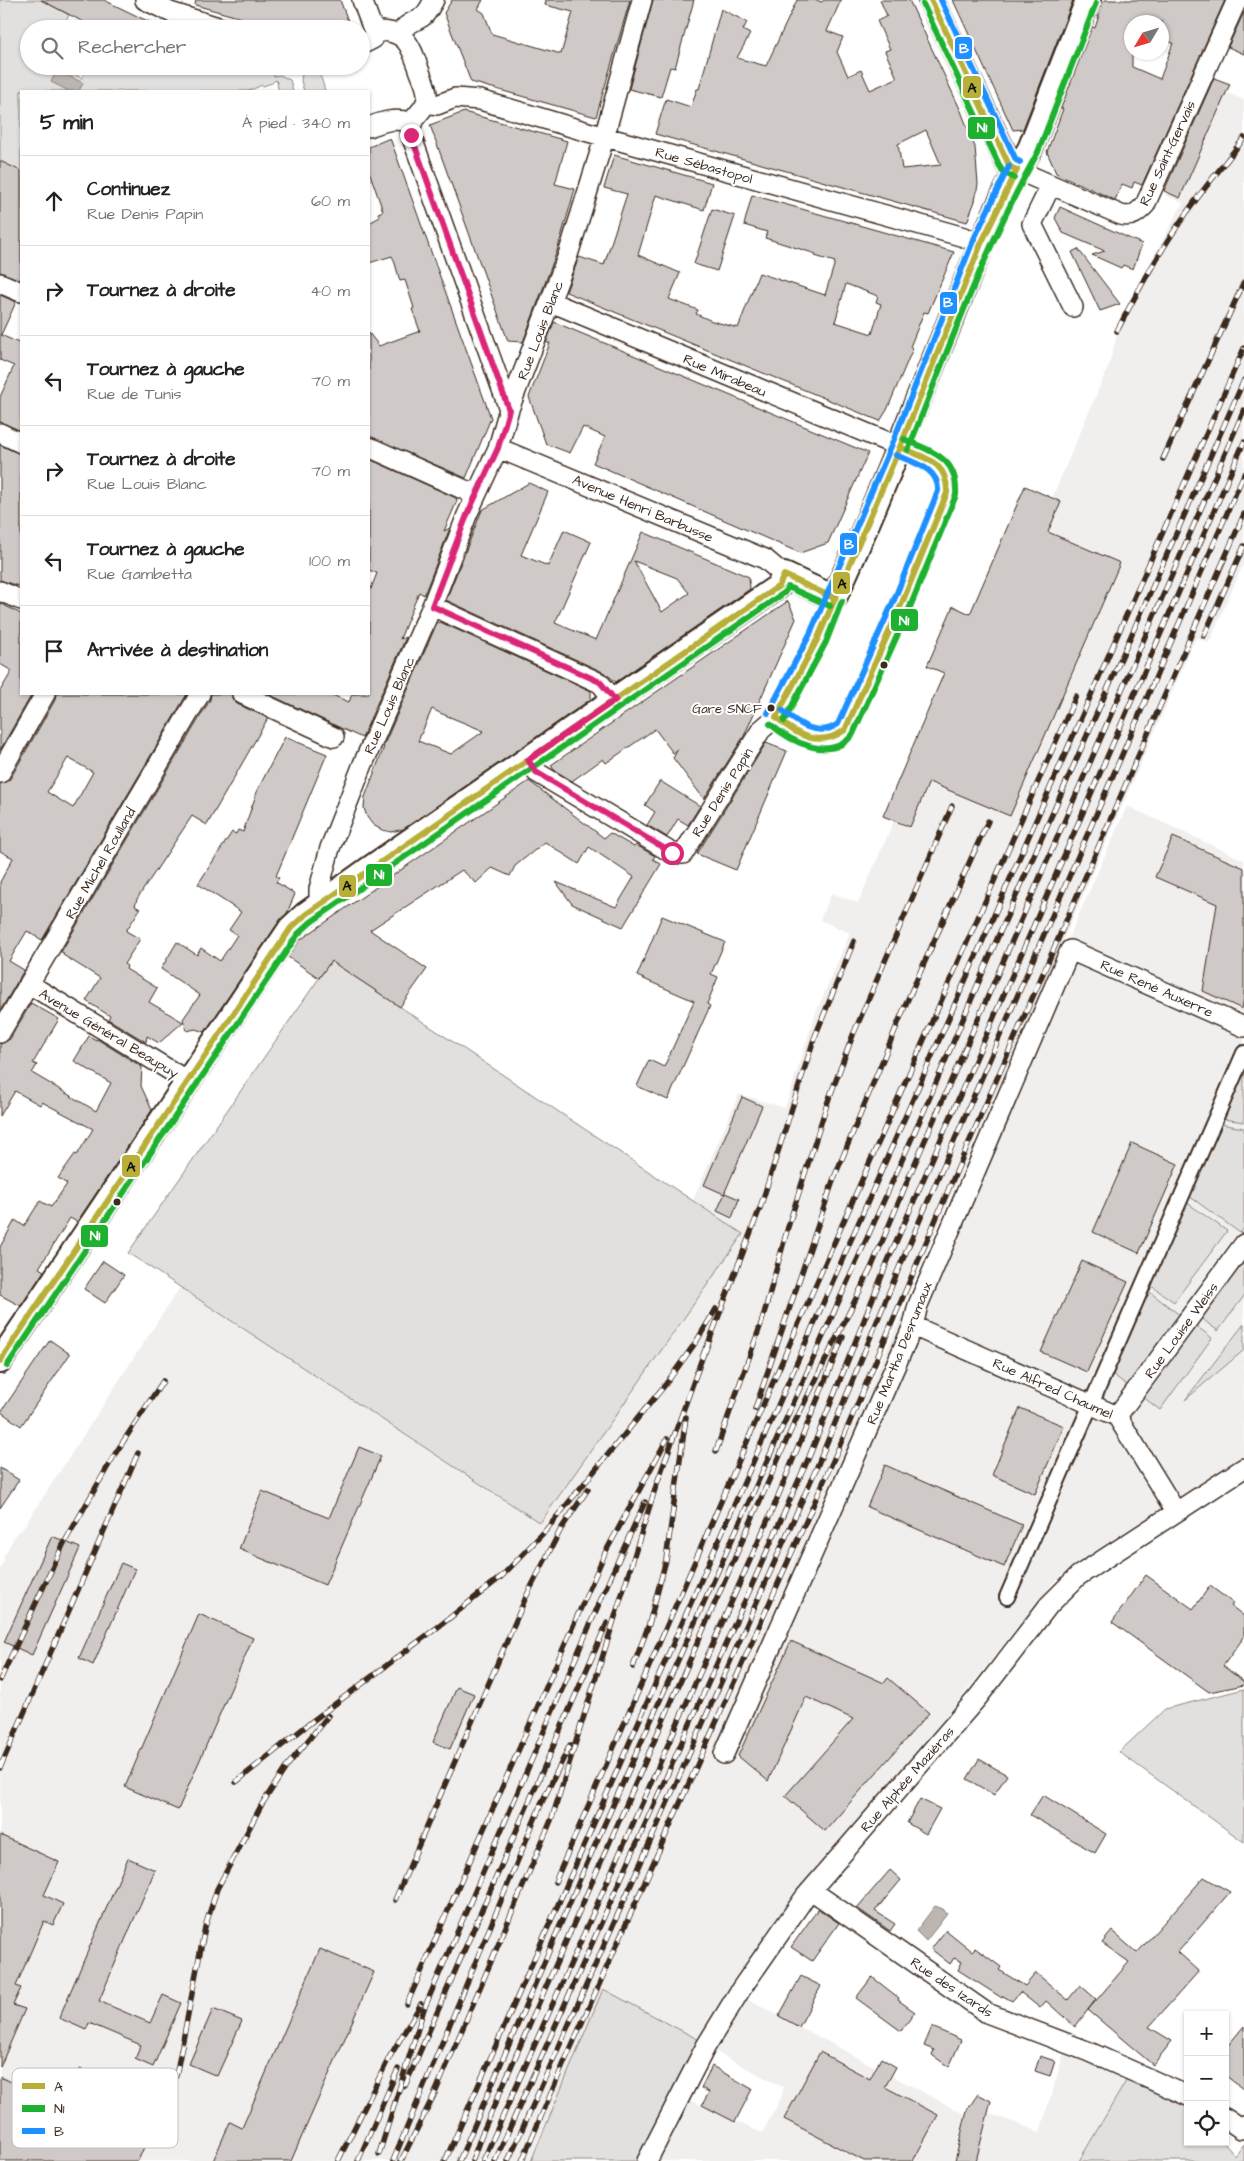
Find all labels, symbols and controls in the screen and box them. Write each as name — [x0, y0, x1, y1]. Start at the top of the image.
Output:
north arrow — [1124, 15, 1169, 60]
search box — [20, 20, 370, 75]
icon: search — [38, 34, 66, 62]
text: Rechercher — [78, 34, 186, 61]
line badge: B — [954, 36, 973, 60]
text: B — [959, 39, 969, 59]
line badge: A — [962, 75, 982, 99]
text: A — [968, 78, 978, 98]
street label: Rue Saint-Gervais — [1135, 98, 1201, 209]
text: 5 min — [40, 108, 93, 137]
text: À pied · 340 m — [242, 112, 350, 134]
line badge: N1 — [967, 116, 996, 140]
text: N1 — [977, 118, 987, 138]
route end — [400, 124, 423, 147]
street label: Rue Sébastopol — [653, 143, 755, 189]
text: Continuez — [87, 176, 170, 203]
icon: ahead — [40, 187, 68, 215]
text: 60 m — [311, 190, 350, 212]
text: Rue Denis Papin — [87, 203, 203, 225]
icon: right — [40, 277, 68, 305]
text: Tournez à droite — [87, 277, 235, 304]
street label: Rue Louis Blanc — [513, 278, 569, 383]
text: 40 m — [310, 280, 350, 302]
line badge: B — [939, 291, 958, 315]
text: B — [943, 293, 953, 313]
street label: Rue Mirabeau — [680, 349, 769, 402]
text: Tournez à gauche — [87, 356, 245, 383]
icon: left — [40, 367, 68, 395]
text: 70 m — [311, 370, 350, 392]
text: Rue de Tunis — [87, 383, 181, 405]
text: Tournez à droite — [87, 446, 235, 473]
icon: right — [40, 457, 68, 485]
text: 70 m — [311, 460, 350, 482]
street label: Avenue Henri Barbusse — [569, 470, 716, 548]
text: Rue Louis Blanc — [87, 473, 207, 495]
line badge: B — [839, 532, 858, 556]
text: B — [844, 535, 854, 555]
text: Tournez à gauche — [87, 536, 245, 563]
icon: left — [40, 547, 68, 575]
text: 100 m — [309, 550, 350, 572]
text: Rue Gambetta — [87, 563, 192, 585]
line badge: A — [832, 571, 851, 595]
text: A — [838, 574, 848, 594]
line badge: N1 — [890, 608, 919, 632]
text: N1 — [899, 611, 909, 631]
icon: arrive — [40, 637, 68, 665]
text: Arrivée à destination — [87, 637, 268, 664]
street label: Rue Louis Blanc — [359, 653, 420, 757]
unlabelled marker — [879, 660, 889, 670]
place label: Gare SNCF — [692, 700, 762, 718]
marker: Gare SNCF — [766, 703, 776, 713]
street label: Rue Denis Papin — [687, 744, 758, 841]
street label: Rue Michel Roulland — [61, 804, 141, 923]
route start — [661, 842, 684, 865]
line badge: N1 — [365, 863, 393, 887]
text: N1 — [374, 865, 384, 885]
line badge: A — [338, 874, 357, 898]
text: A — [343, 876, 353, 896]
street label: Rue René Auxerre — [1097, 955, 1216, 1023]
street label: Avenue Général Beaupuy — [35, 984, 182, 1084]
line badge: A — [121, 1154, 141, 1178]
text: A — [127, 1157, 137, 1177]
unlabelled marker — [112, 1197, 122, 1207]
line badge: N1 — [80, 1224, 109, 1248]
text: N1 — [90, 1226, 100, 1246]
street label: Rue Martha Desrumaux — [862, 1279, 938, 1428]
street label: Rue Louise Weiss — [1140, 1279, 1223, 1383]
street label: Rue Alfred Chaumel — [989, 1353, 1116, 1424]
street label: Rue Alphée Maziéras — [856, 1722, 959, 1837]
street label: Rue des Izards — [906, 1953, 997, 2023]
map controls — [1184, 2011, 1229, 2146]
button: + — [1184, 2011, 1229, 2056]
button: − — [1184, 2056, 1229, 2101]
legend — [12, 2068, 178, 2148]
text: A — [54, 2077, 63, 2097]
text: N1 — [54, 2099, 65, 2119]
button: locate — [1184, 2101, 1229, 2146]
text: B — [54, 2122, 64, 2142]

